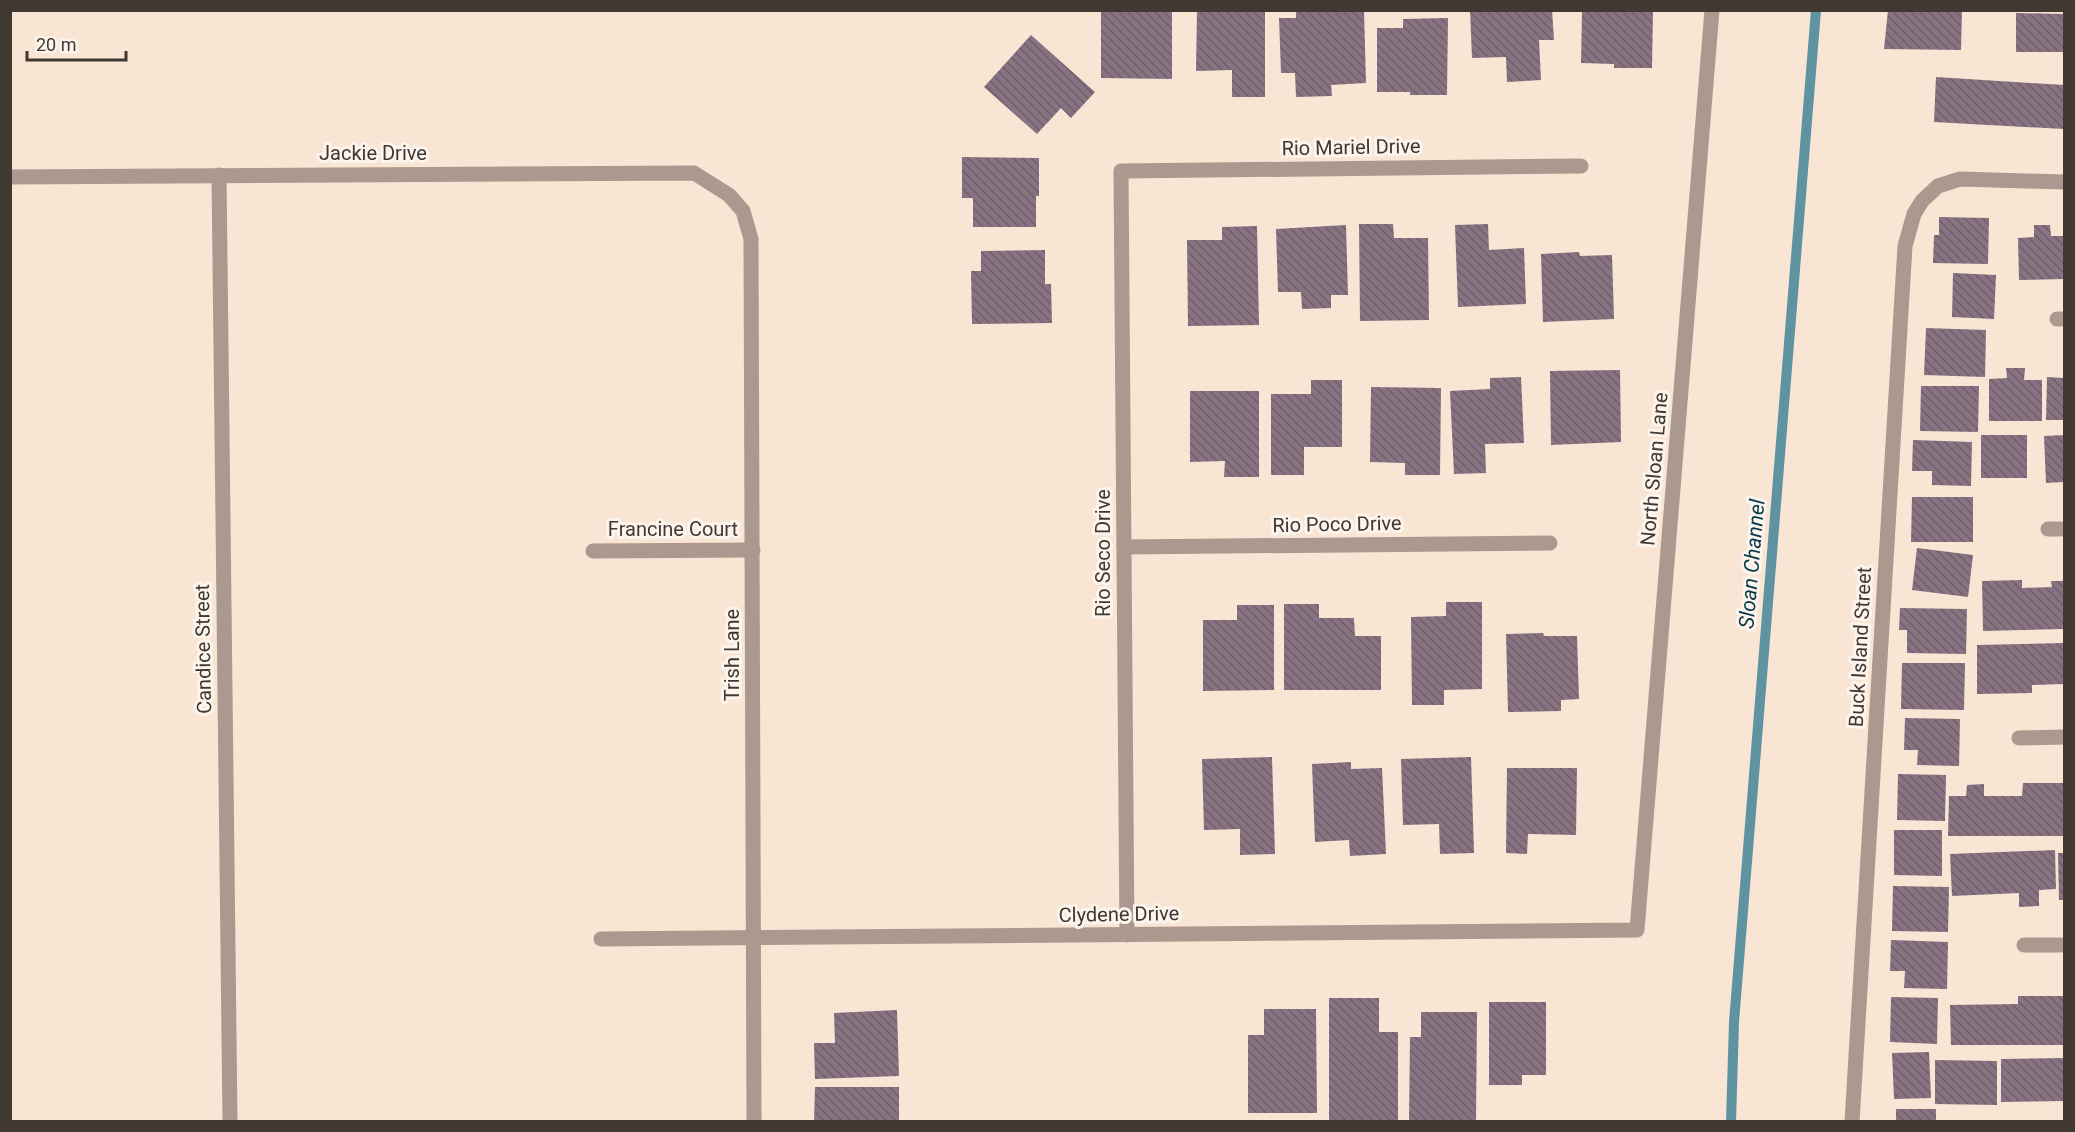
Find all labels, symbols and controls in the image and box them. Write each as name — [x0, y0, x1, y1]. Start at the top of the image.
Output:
scale bar — [27, 24, 126, 62]
text: 20 m — [36, 34, 76, 55]
street label: Rio Mariel Drive — [1281, 134, 1421, 160]
street label: Jackie Drive — [319, 141, 427, 165]
street label: North Sloan Lane — [1635, 391, 1673, 547]
street label: Rio Seco Drive — [1091, 489, 1115, 617]
water label: Sloan Channel — [1734, 497, 1770, 630]
street label: Rio Poco Drive — [1272, 511, 1402, 537]
street label: Francine Court — [608, 517, 738, 541]
street label: Buck Island Street — [1844, 566, 1876, 728]
street label: Candice Street — [190, 584, 216, 714]
street label: Trish Lane — [720, 609, 744, 701]
street label: Clydene Drive — [1058, 901, 1180, 927]

